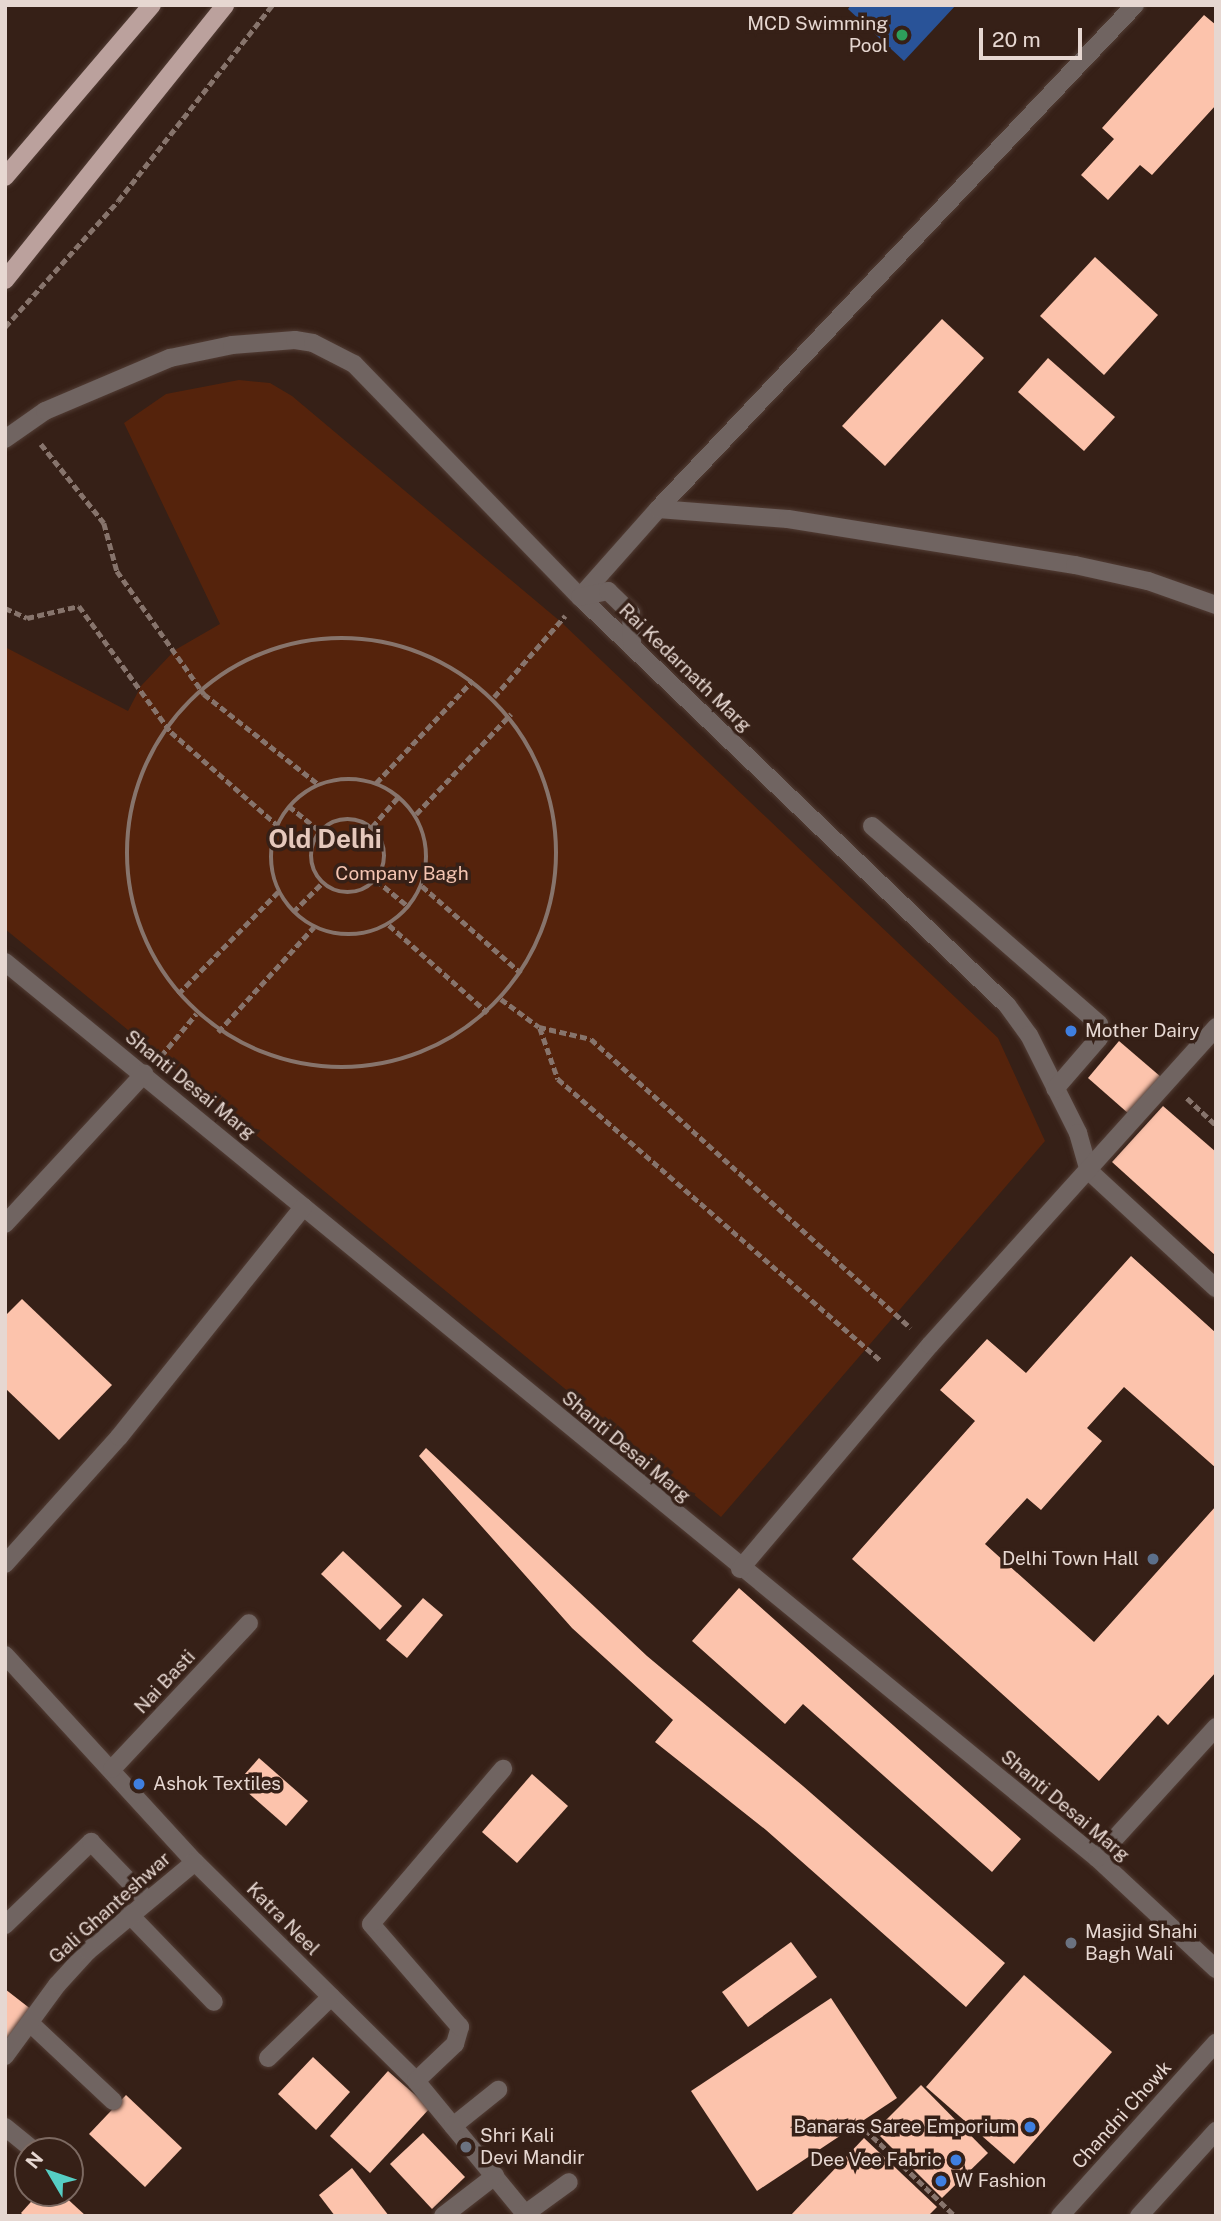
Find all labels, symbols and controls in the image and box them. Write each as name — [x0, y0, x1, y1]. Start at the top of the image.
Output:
place label: MCD Swimming Pool — [747, 13, 888, 57]
scale bar — [983, 14, 1086, 58]
marker: MCD Swimming Pool — [894, 27, 910, 43]
text: 20 m — [992, 27, 1041, 52]
street label: Rai Kedarnath Marg — [614, 599, 756, 737]
district label: Old Delhi — [268, 823, 382, 855]
park label: Company Bagh — [335, 863, 469, 885]
place label: Mother Dairy — [1085, 1020, 1200, 1042]
marker: Mother Dairy — [1063, 1023, 1079, 1039]
street label: Shanti Desai Marg — [120, 1025, 260, 1145]
street label: Shanti Desai Marg — [557, 1387, 695, 1507]
place label: Delhi Town Hall — [1002, 1548, 1139, 1570]
marker: Delhi Town Hall — [1145, 1551, 1161, 1567]
street label: Nai Basti — [130, 1645, 200, 1719]
street label: Shanti Desai Marg — [996, 1746, 1134, 1866]
place label: Ashok Textiles — [153, 1773, 281, 1795]
marker: Ashok Textiles — [131, 1776, 147, 1792]
street label: Gali Ghanteshwar — [44, 1847, 176, 1969]
street label: Katra Neel — [242, 1878, 324, 1960]
place label: Masjid Shahi Bagh Wali — [1085, 1921, 1197, 1965]
marker: Masjid Shahi Bagh Wali — [1063, 1935, 1079, 1951]
street label: Chandni Chowk — [1068, 2056, 1176, 2174]
place label: Banaras Saree Emporium — [793, 2116, 1016, 2138]
marker: Banaras Saree Emporium — [1022, 2119, 1038, 2135]
place label: Shri Kali Devi Mandir — [480, 2125, 585, 2169]
north arrow — [14, 2137, 84, 2207]
marker: Shri Kali Devi Mandir — [458, 2139, 474, 2155]
text: N — [21, 2147, 47, 2173]
place label: Dee Vee Fabric — [809, 2149, 942, 2171]
marker: Dee Vee Fabric — [948, 2152, 964, 2168]
place label: W Fashion — [955, 2170, 1046, 2192]
marker: W Fashion — [933, 2173, 949, 2189]

